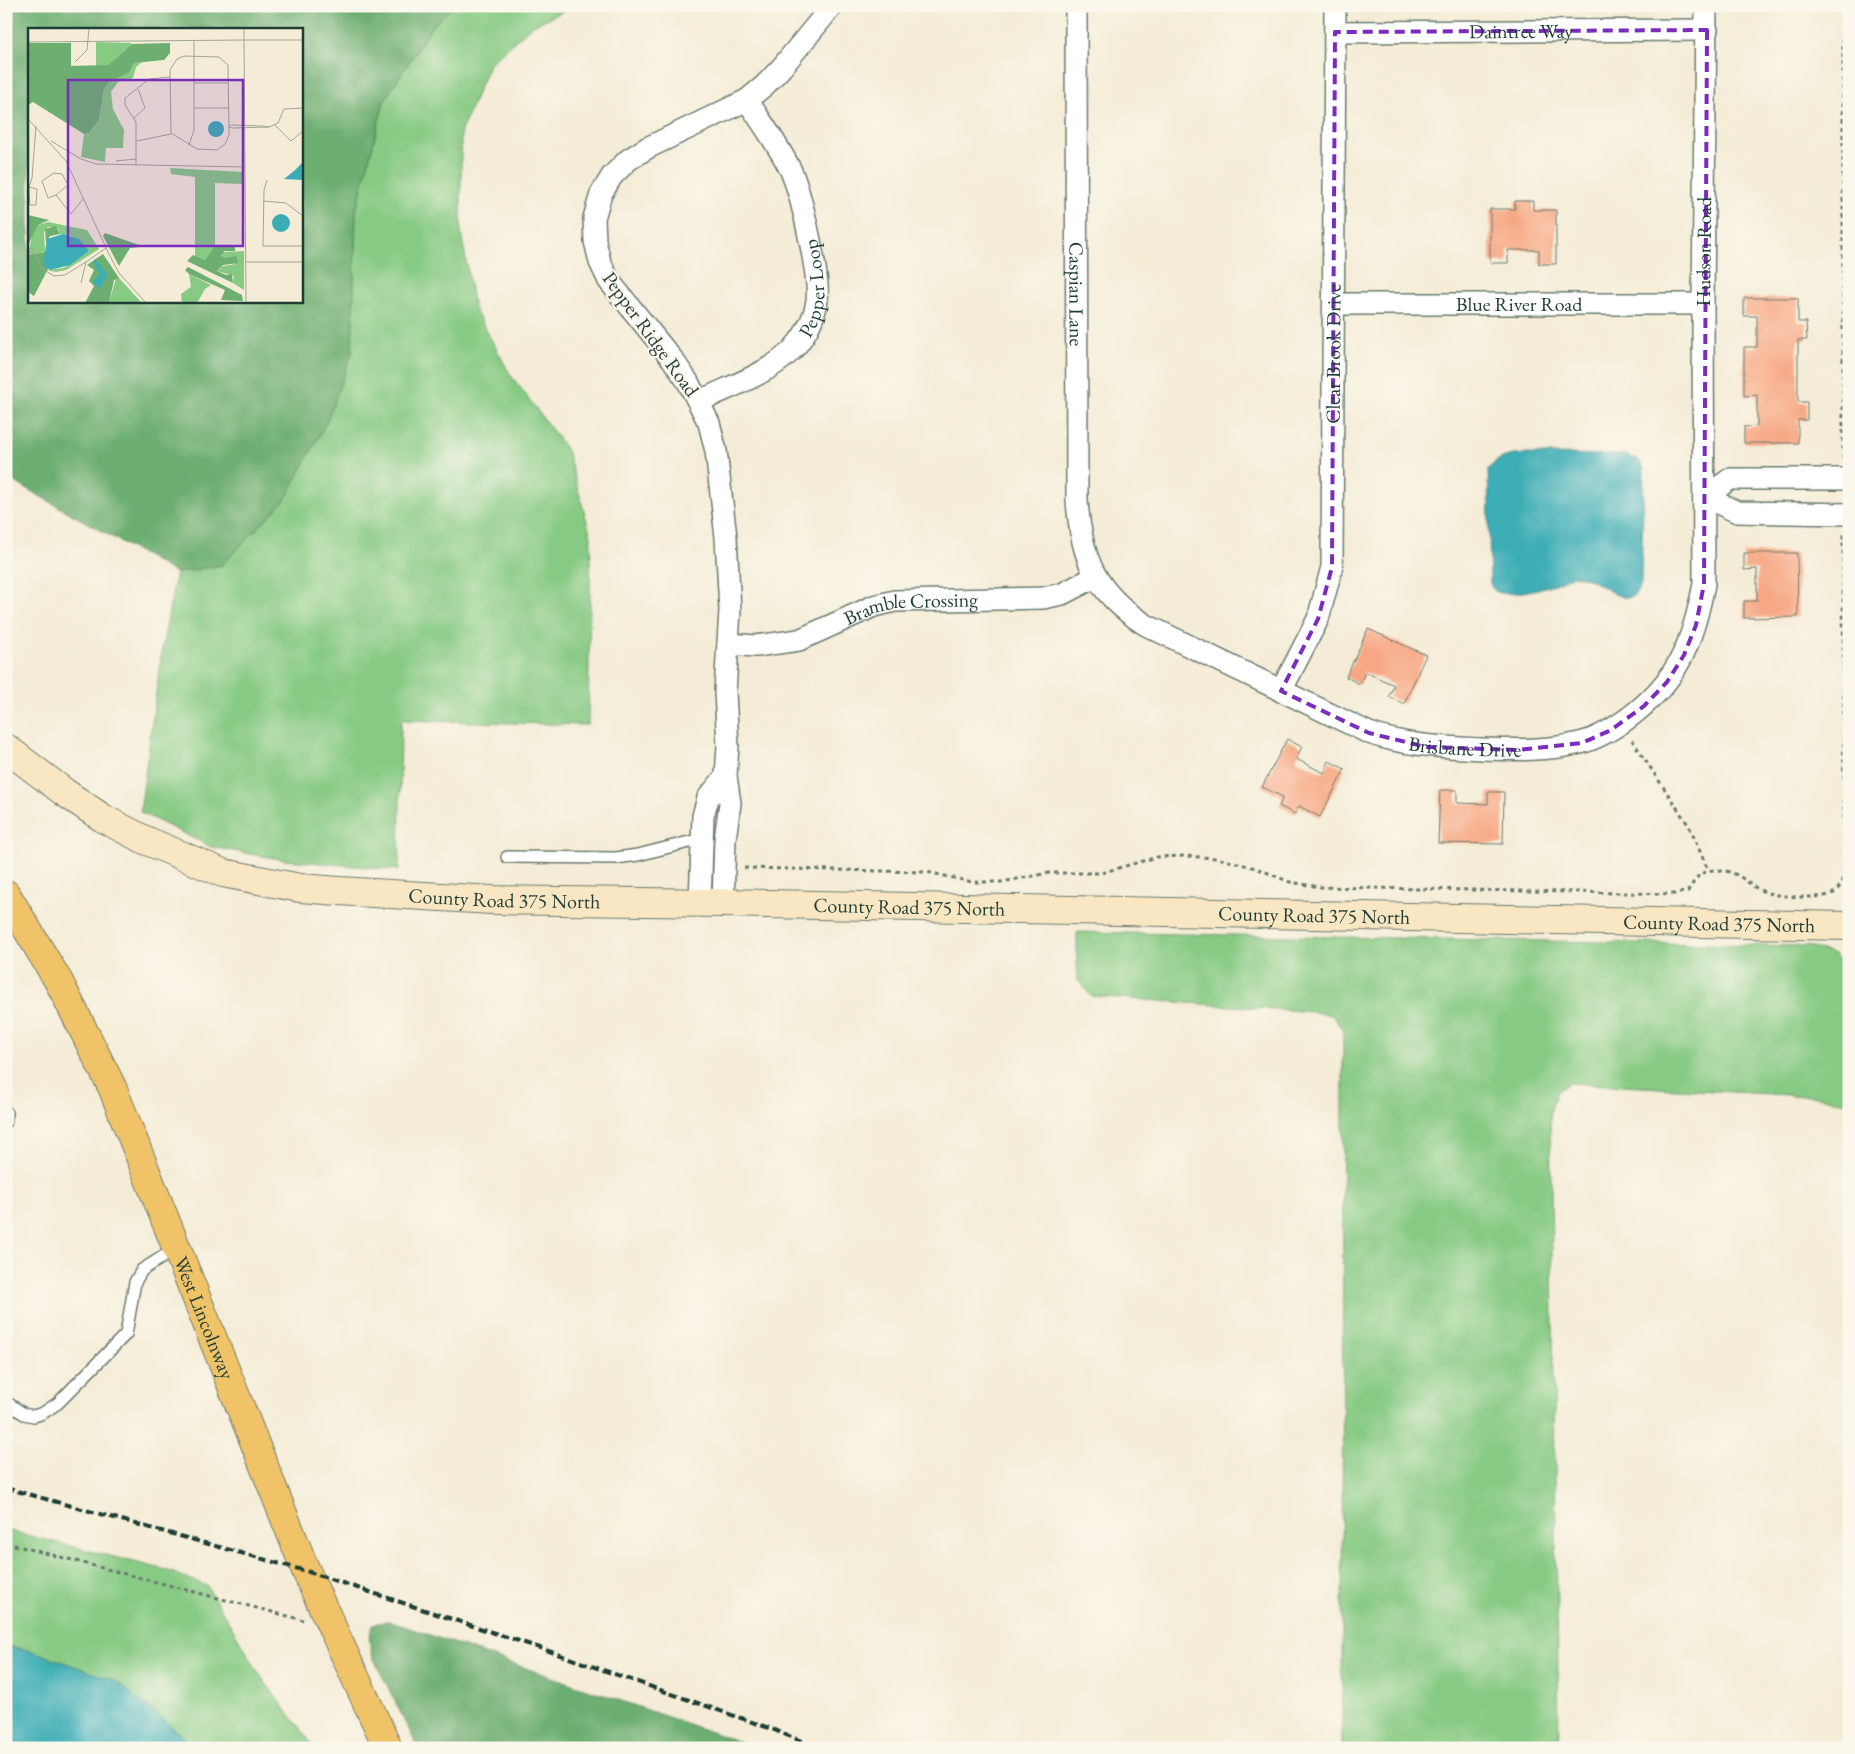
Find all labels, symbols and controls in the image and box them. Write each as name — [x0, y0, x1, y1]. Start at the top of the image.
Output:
street label: Daintree Way — [1469, 18, 1573, 44]
inset map — [28, 28, 302, 302]
street label: Hudson Road — [1690, 196, 1717, 307]
street label: Pepper Loop — [792, 237, 830, 342]
street label: Caspian Lane — [1063, 242, 1090, 346]
street label: Pepper Ridge Road — [597, 266, 706, 403]
street label: Clear Brook Drive — [1320, 284, 1347, 424]
street label: Blue River Road — [1456, 291, 1583, 317]
street label: Bramble Crossing — [839, 586, 978, 631]
street label: Brisbane Drive — [1407, 730, 1522, 763]
street label: County Road 375 North — [408, 882, 601, 914]
street label: County Road 375 North — [813, 892, 1006, 922]
street label: County Road 375 North — [1218, 900, 1410, 930]
street label: County Road 375 North — [1623, 908, 1815, 938]
street label: West Lincolnway — [168, 1253, 241, 1383]

